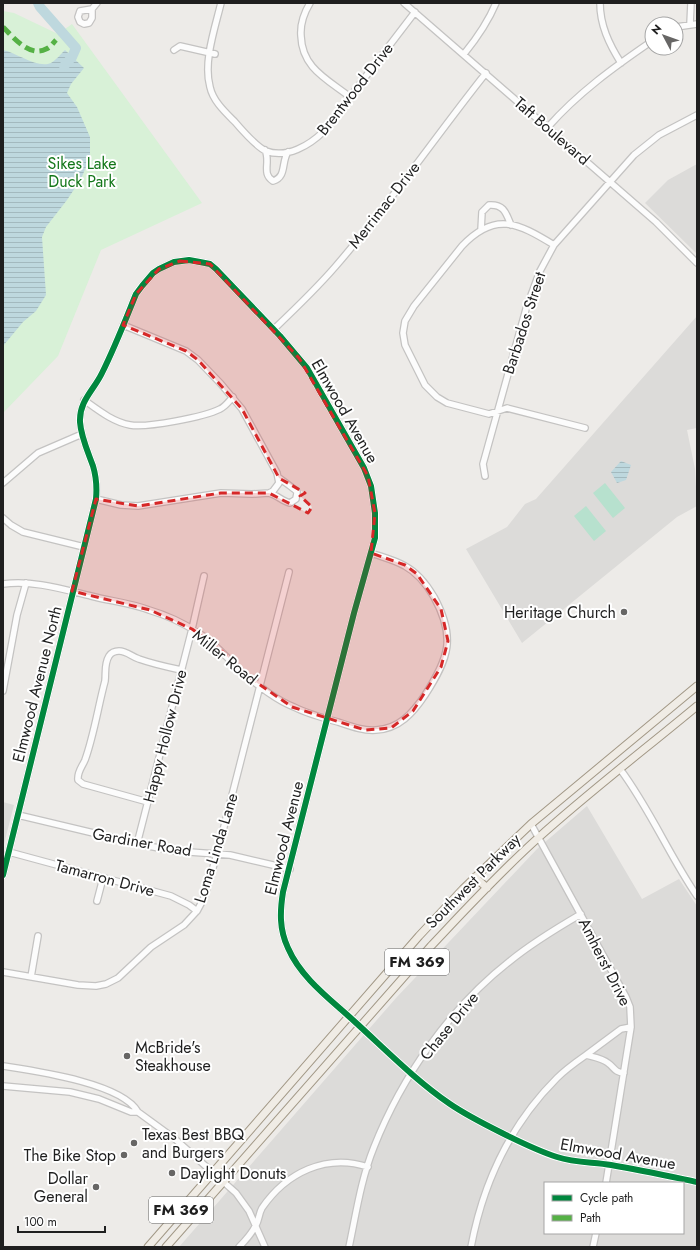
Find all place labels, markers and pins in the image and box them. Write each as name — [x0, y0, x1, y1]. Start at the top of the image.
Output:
place label: Heritage Church — [504, 601, 616, 624]
marker: Heritage Church — [619, 607, 629, 617]
place label: McBride's Steakhouse — [135, 1036, 211, 1077]
marker: McBride's Steakhouse — [122, 1051, 132, 1061]
place label: Texas Best BBQ and Burgers — [142, 1123, 245, 1164]
marker: Texas Best BBQ and Burgers — [129, 1138, 139, 1148]
place label: The Bike Stop — [24, 1144, 116, 1167]
marker: The Bike Stop — [119, 1150, 129, 1160]
place label: Daylight Donuts — [180, 1162, 286, 1185]
place label: Dollar General — [34, 1167, 89, 1208]
marker: Daylight Donuts — [167, 1168, 177, 1178]
marker: Dollar General — [91, 1182, 101, 1192]

